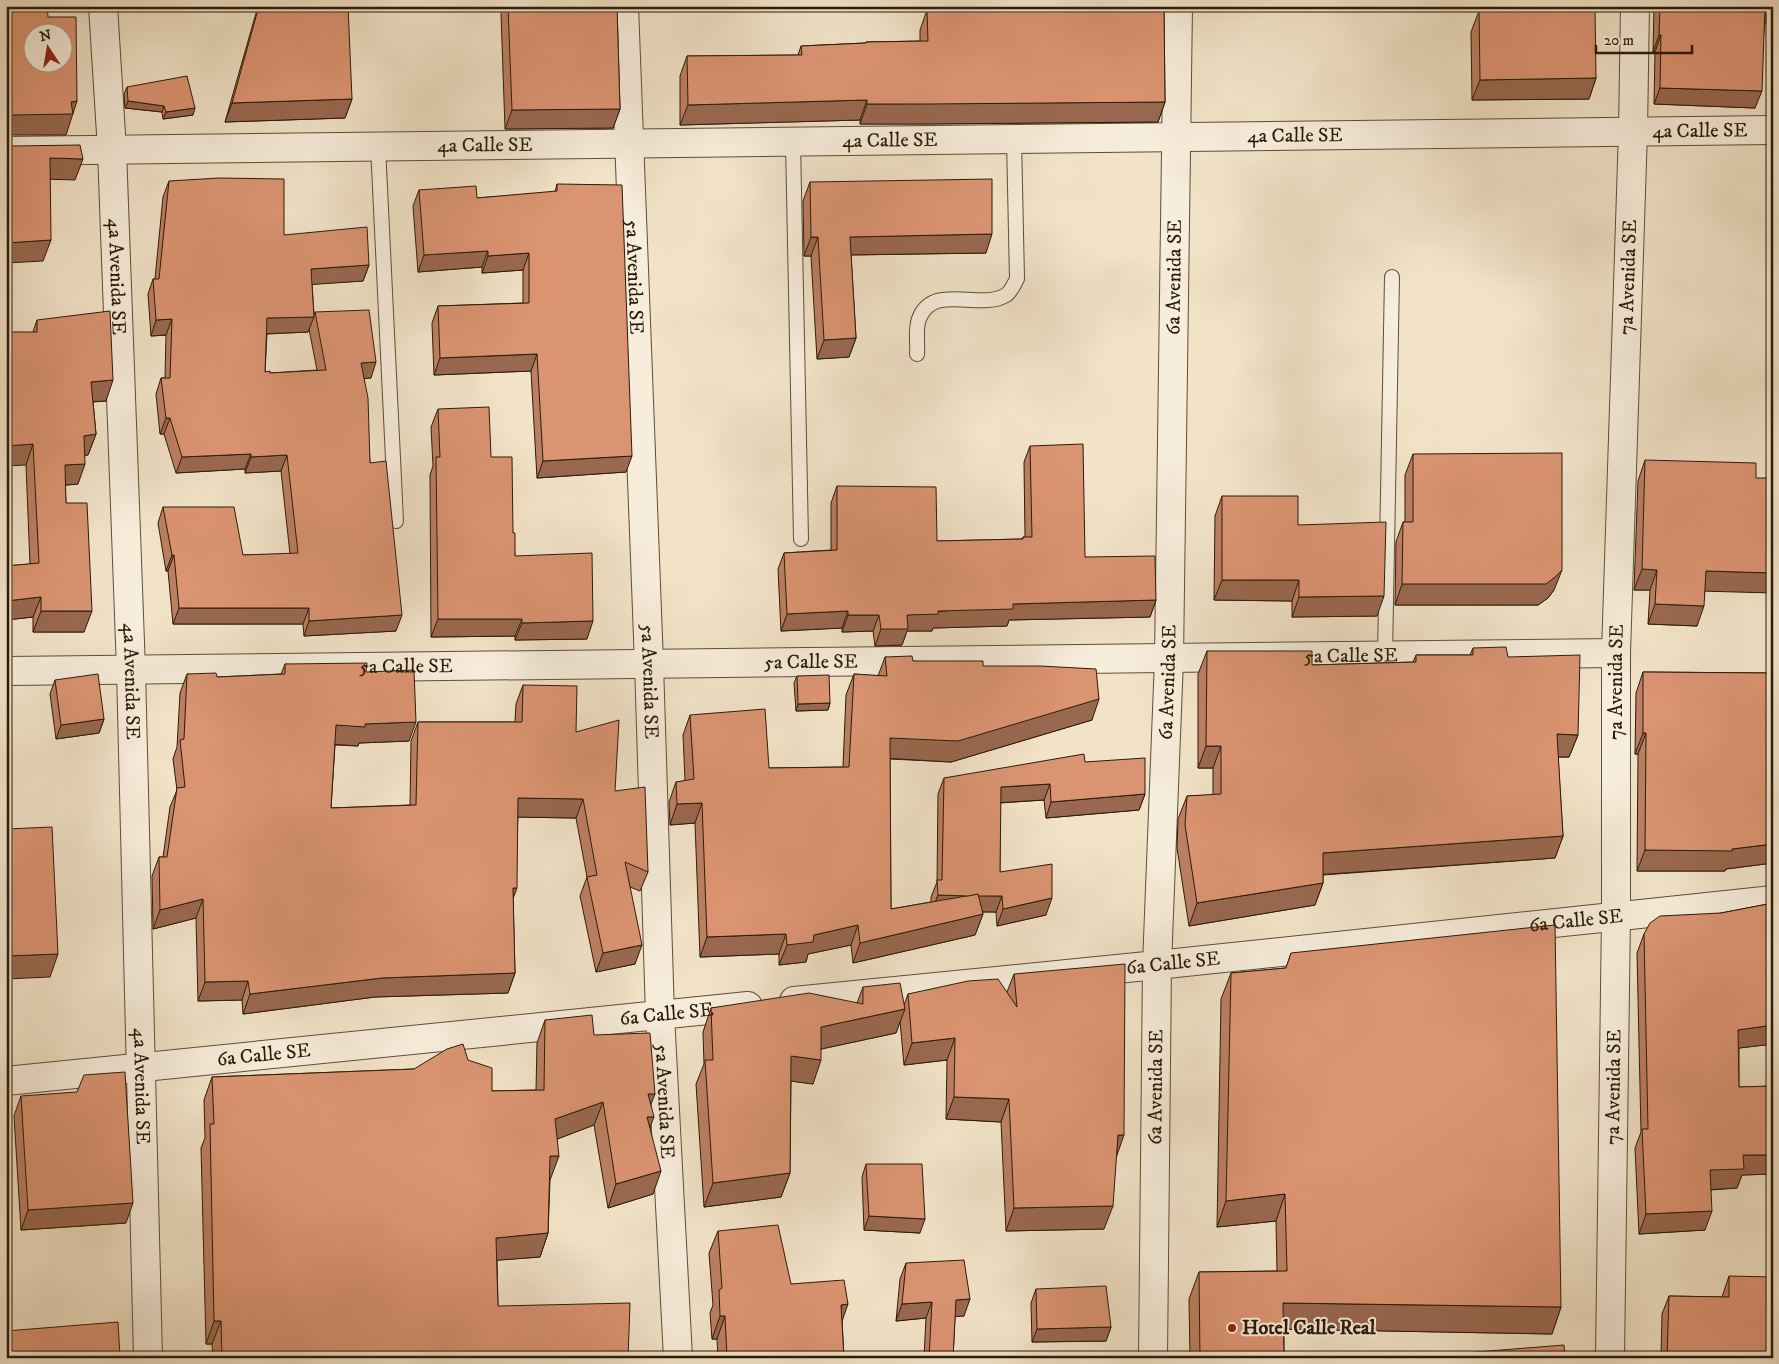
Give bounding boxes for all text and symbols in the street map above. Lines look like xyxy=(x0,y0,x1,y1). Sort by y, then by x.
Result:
north arrow xyxy=(22,22,72,72)
scale bar xyxy=(1596,22,1693,54)
text: N xyxy=(38,26,53,46)
text: 20 m xyxy=(1604,31,1634,50)
street label: 4a Calle SE xyxy=(1652,118,1748,144)
street label: 4a Calle SE xyxy=(1247,123,1343,149)
street label: 4a Calle SE xyxy=(842,127,938,154)
street label: 4a Calle SE xyxy=(437,132,533,158)
street label: 4a Avenida SE xyxy=(102,218,131,335)
street label: 5a Avenida SE xyxy=(620,219,649,335)
street label: 6a Avenida SE xyxy=(1161,219,1188,335)
street label: 7a Avenida SE xyxy=(1614,219,1643,336)
street label: 4a Avenida SE xyxy=(117,623,145,740)
street label: 5a Avenida SE xyxy=(635,623,664,739)
street label: 6a Avenida SE xyxy=(1153,624,1182,741)
street label: 7a Avenida SE xyxy=(1604,624,1629,740)
street label: 5a Calle SE xyxy=(1304,643,1398,669)
street label: 5a Calle SE xyxy=(764,649,858,675)
street label: 5a Calle SE xyxy=(359,654,453,680)
street label: 6a Calle SE xyxy=(1528,903,1624,938)
street label: 6a Calle SE xyxy=(1125,946,1221,980)
street label: 6a Calle SE xyxy=(618,997,715,1031)
street label: 4a Avenida SE xyxy=(127,1028,155,1145)
street label: 6a Avenida SE xyxy=(1143,1029,1169,1145)
street label: 7a Avenida SE xyxy=(1600,1029,1627,1145)
street label: 6a Calle SE xyxy=(216,1038,312,1072)
street label: 5a Avenida SE xyxy=(649,1043,680,1159)
place label: Hotel Calle Real xyxy=(1242,1316,1376,1341)
marker: Hotel Calle Real xyxy=(1226,1322,1238,1334)

